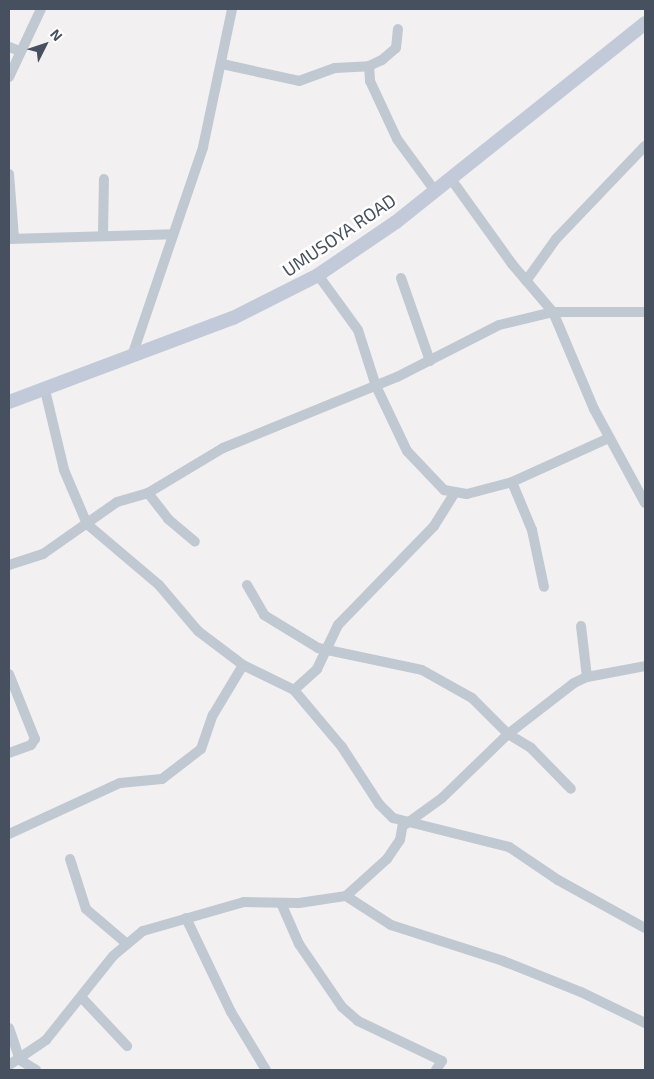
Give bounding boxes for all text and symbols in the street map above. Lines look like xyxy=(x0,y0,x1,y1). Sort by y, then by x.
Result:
north arrow xyxy=(20,20,70,70)
text: N xyxy=(47,25,66,44)
street label: UMUSOYA ROAD xyxy=(278,189,400,281)

